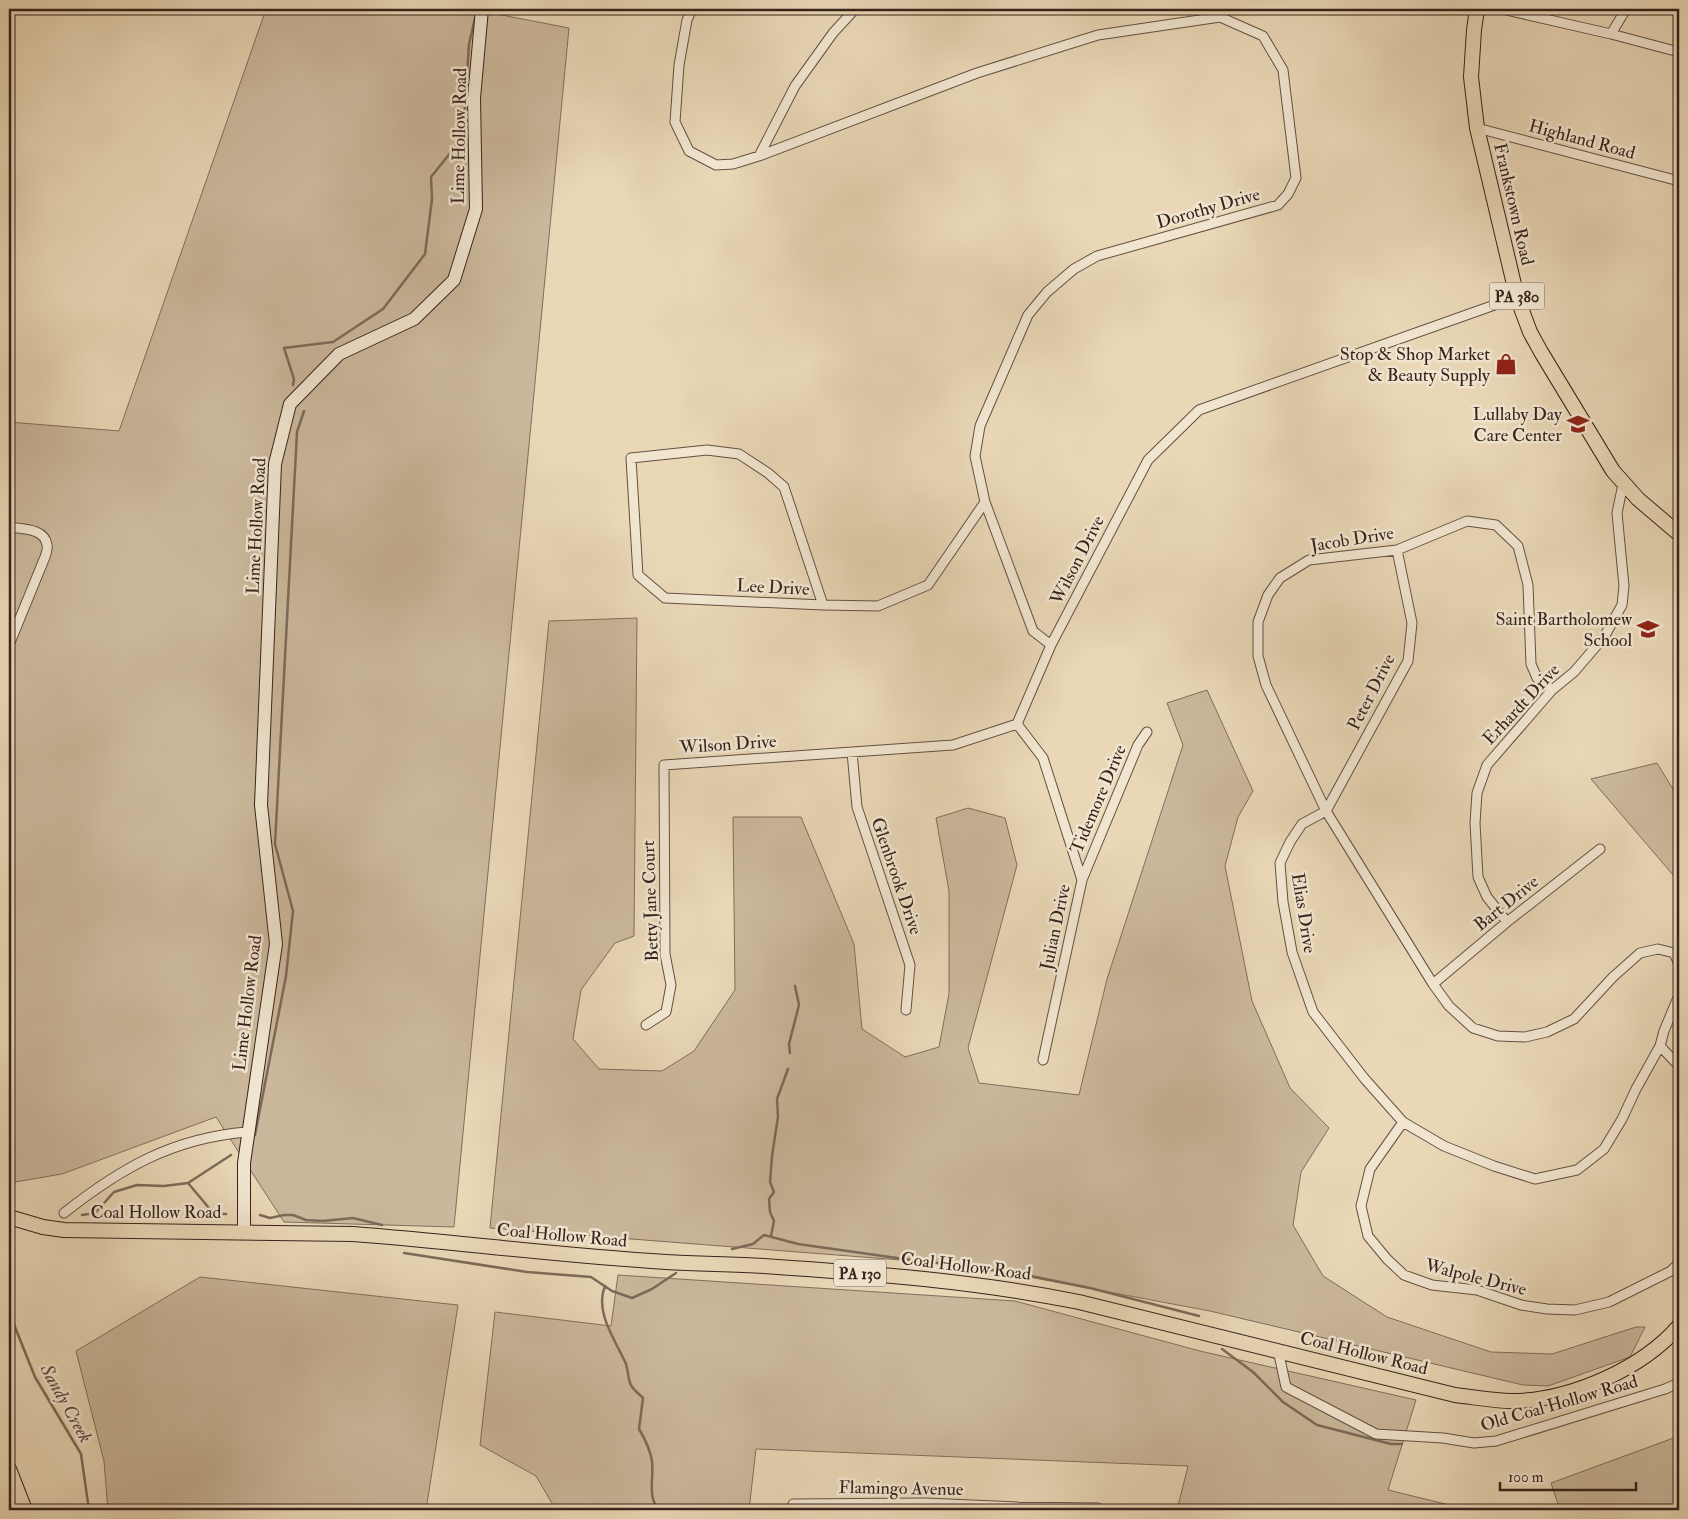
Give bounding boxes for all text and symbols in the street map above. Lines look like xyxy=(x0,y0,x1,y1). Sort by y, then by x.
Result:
street label: Lime Hollow Road xyxy=(447,68,472,204)
street label: Highland Road xyxy=(1526,114,1638,165)
street label: Frankstown Road xyxy=(1488,141,1539,268)
street label: Dorothy Drive xyxy=(1154,183,1263,234)
road number: PA 380 xyxy=(1490,282,1544,310)
place label: Stop & Shop Market & Beauty Supply xyxy=(1340,343,1491,387)
shop icon: Stop & Shop Market & Beauty Supply xyxy=(1493,351,1519,377)
place label: Lullaby Day Care Center xyxy=(1473,403,1563,447)
school or university icon: Lullaby Day Care Center xyxy=(1565,411,1591,437)
street label: Lime Hollow Road xyxy=(241,457,272,595)
street label: Wilson Drive xyxy=(1045,511,1110,609)
street label: Jacob Drive xyxy=(1308,521,1396,558)
street label: Lee Drive xyxy=(736,574,811,601)
place label: Saint Bartholomew School xyxy=(1496,608,1633,652)
school or university icon: Saint Bartholomew School xyxy=(1635,616,1661,642)
street label: Peter Drive xyxy=(1342,650,1401,734)
street label: Erhardt Drive xyxy=(1478,659,1565,750)
street label: Wilson Drive xyxy=(678,730,778,759)
street label: Tidemore Drive xyxy=(1065,741,1132,857)
street label: Glenbrook Drive xyxy=(866,814,928,938)
street label: Betty Jane Court xyxy=(637,840,664,962)
street label: Bart Drive xyxy=(1469,870,1544,936)
street label: Elias Drive xyxy=(1286,871,1321,955)
street label: Julian Drive xyxy=(1035,882,1076,973)
street label: Lime Hollow Road xyxy=(228,934,267,1072)
street label: Coal Hollow Road xyxy=(91,1201,222,1224)
street label: Coal Hollow Road xyxy=(496,1218,628,1253)
street label: Coal Hollow Road xyxy=(900,1247,1032,1286)
street label: Walpole Drive xyxy=(1422,1254,1529,1301)
road number: PA 130 xyxy=(834,1260,886,1286)
street label: Coal Hollow Road xyxy=(1298,1326,1430,1381)
water label: Sandy Creek xyxy=(34,1359,98,1447)
street label: Old Coal Hollow Road xyxy=(1478,1370,1641,1437)
scale bar xyxy=(1500,1459,1637,1491)
text: 100 m xyxy=(1508,1468,1544,1487)
street label: Flamingo Avenue xyxy=(838,1476,964,1501)

